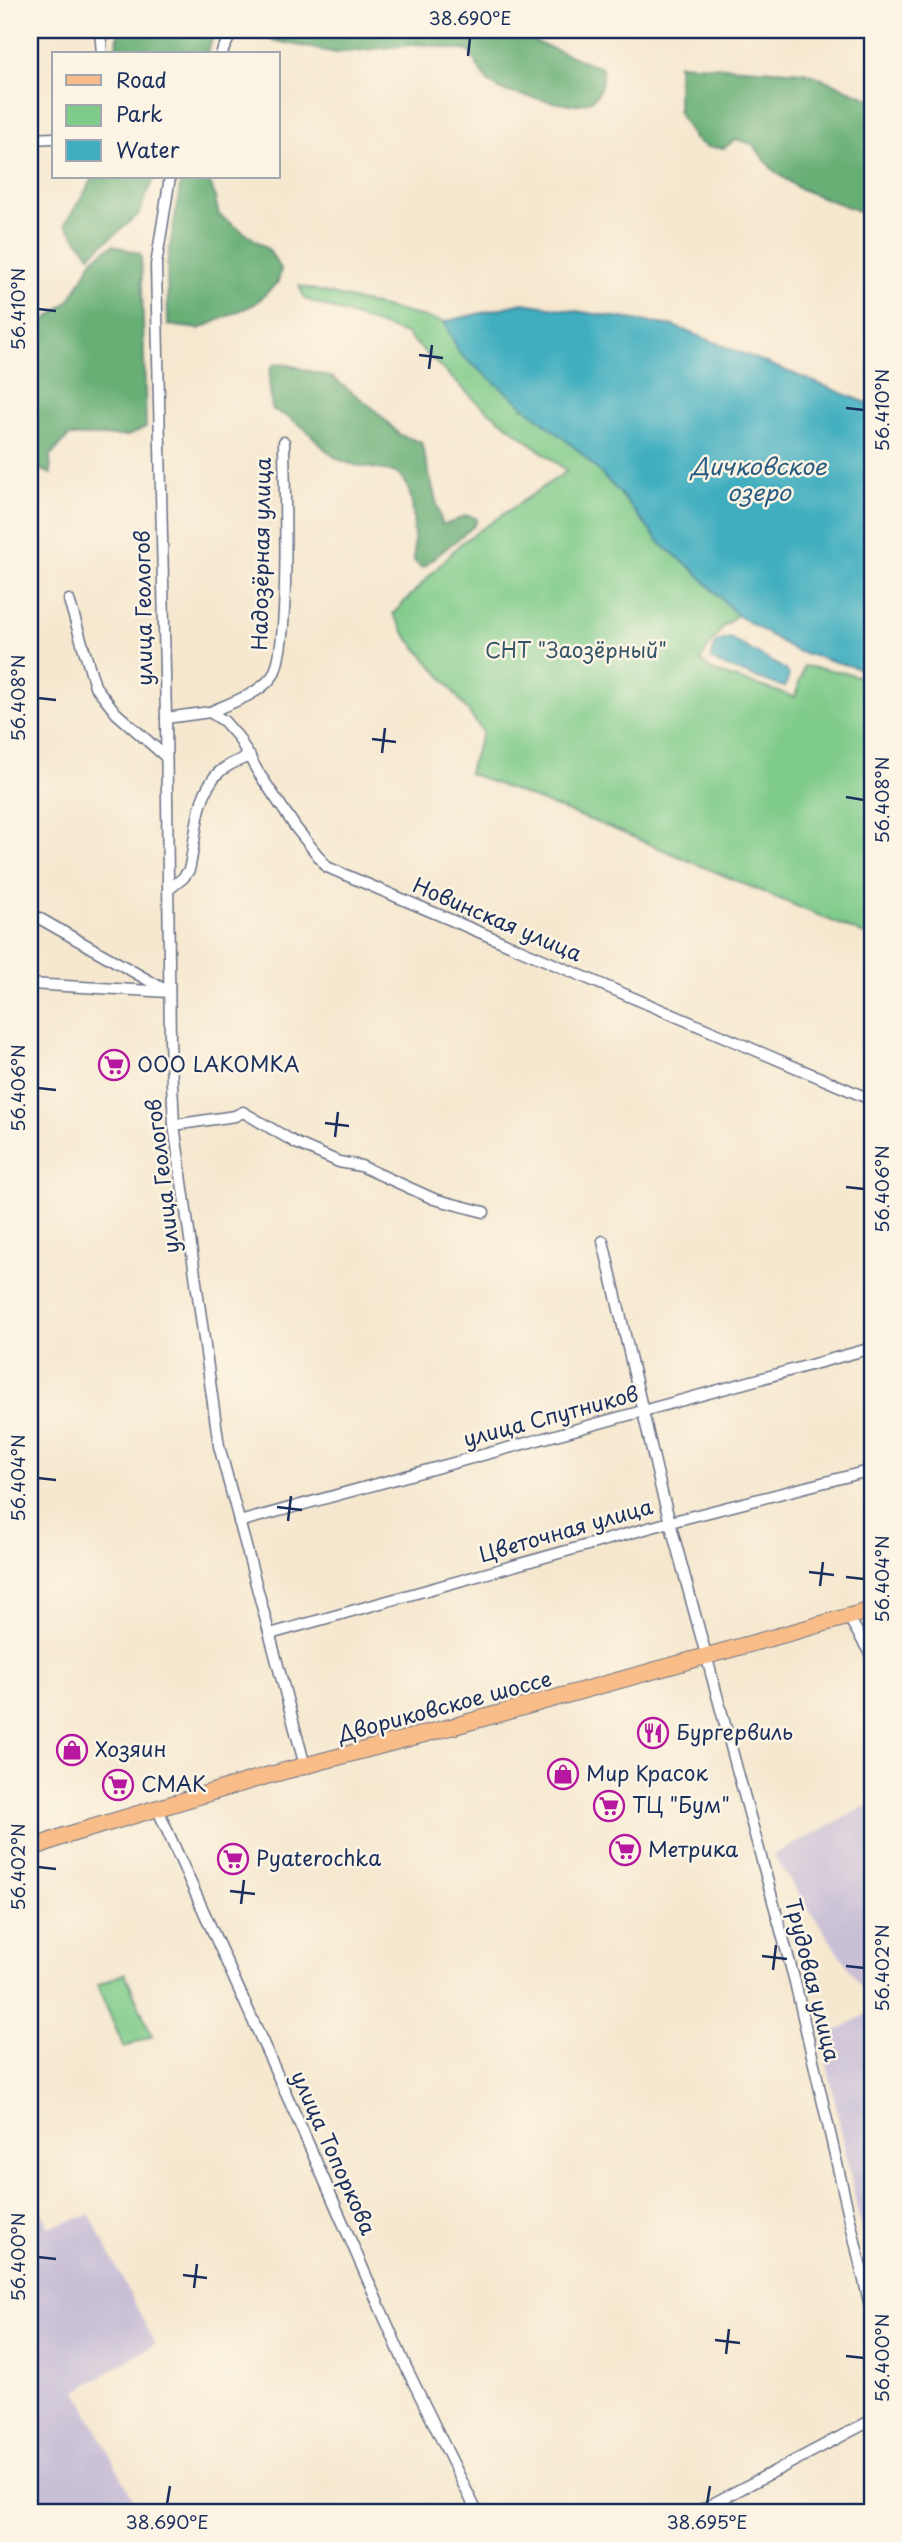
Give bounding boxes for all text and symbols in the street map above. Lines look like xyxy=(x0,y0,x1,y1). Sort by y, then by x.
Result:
text: 38.690°E xyxy=(429,4,511,31)
legend xyxy=(52,52,280,178)
text: Road xyxy=(116,63,167,95)
text: Park xyxy=(116,97,163,129)
text: Water xyxy=(116,133,180,165)
text: 56.410°N xyxy=(4,268,31,350)
text: 56.410°N xyxy=(868,369,895,451)
water label: Дичковское озеро xyxy=(689,448,828,509)
street label: Надозёрная улица xyxy=(242,456,278,651)
street label: улица Геологов xyxy=(125,530,159,686)
park label: СНТ "Заозёрный" xyxy=(485,633,667,665)
text: 56.408°N xyxy=(4,655,31,741)
text: 56.408°N xyxy=(868,757,895,843)
street label: Новинская улица xyxy=(408,868,588,969)
text: 56.406°N xyxy=(4,1044,31,1132)
place label: OOO LAKOMKA xyxy=(137,1047,300,1079)
supermarket icon: OOO LAKOMKA xyxy=(97,1048,131,1082)
street label: улица Геологов xyxy=(136,1097,186,1255)
text: 56.406°N xyxy=(868,1145,895,1233)
street label: улица Спутников xyxy=(459,1376,642,1454)
text: 56.404°N xyxy=(4,1434,31,1522)
street label: Цветочная улица xyxy=(475,1489,657,1569)
text: 56.404°N xyxy=(868,1535,895,1623)
street label: Двориковское шоссе xyxy=(333,1661,555,1749)
place label: Бургервиль xyxy=(676,1715,793,1747)
restaurant icon: Бургервиль xyxy=(636,1716,670,1750)
place label: Хозяин xyxy=(95,1732,167,1764)
shop icon: Хозяин xyxy=(55,1733,89,1767)
place label: Мир Красок xyxy=(586,1756,708,1788)
shop icon: Мир Красок xyxy=(546,1757,580,1791)
place label: СМАК xyxy=(141,1767,207,1799)
supermarket icon: СМАК xyxy=(101,1768,135,1802)
place label: ТЦ "Бум" xyxy=(632,1788,730,1820)
supermarket icon: ТЦ "Бум" xyxy=(592,1789,626,1823)
text: 56.402°N xyxy=(4,1823,31,1911)
place label: Метрика xyxy=(648,1832,739,1864)
supermarket icon: Метрика xyxy=(608,1833,642,1867)
place label: Pyaterochka xyxy=(256,1841,381,1873)
supermarket icon: Pyaterochka xyxy=(216,1842,250,1876)
street label: Трудовая улица xyxy=(778,1895,850,2065)
text: 56.402°N xyxy=(868,1924,895,2012)
street label: улица Топоркова xyxy=(284,2065,385,2240)
text: 56.400°N xyxy=(4,2213,31,2301)
text: 56.400°N xyxy=(868,2314,895,2402)
text: 38.690°E xyxy=(126,2508,208,2535)
text: 38.695°E xyxy=(666,2508,748,2535)

